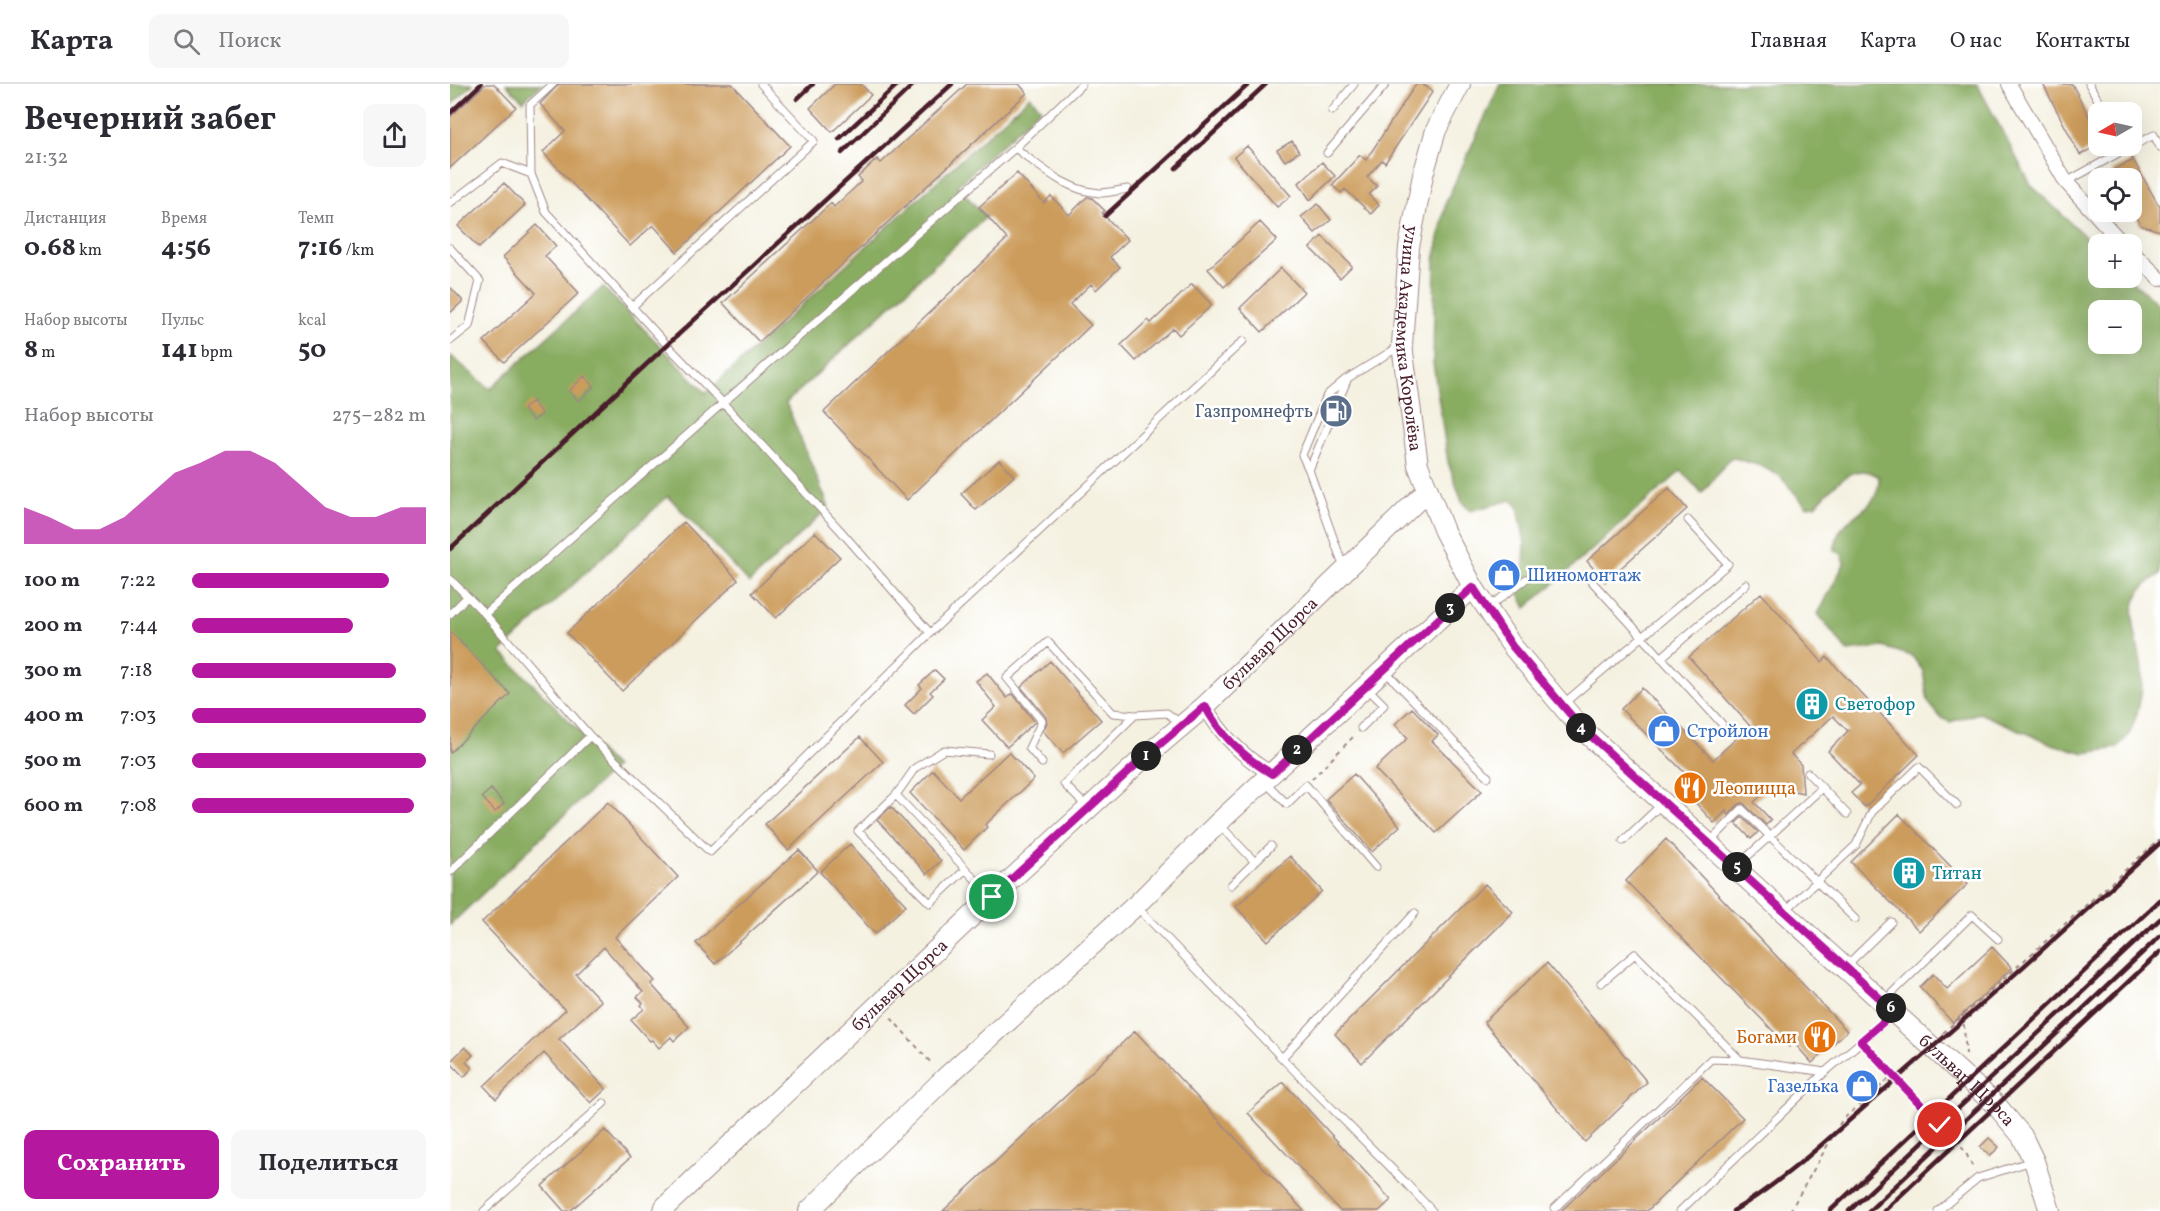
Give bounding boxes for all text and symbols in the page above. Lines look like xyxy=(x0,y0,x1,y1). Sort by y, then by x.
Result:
search box xyxy=(149,14,569,68)
text: Карта xyxy=(30,22,113,61)
icon: search xyxy=(170,25,203,58)
text: Поиск xyxy=(218,26,281,57)
text: Главная xyxy=(1750,27,1827,56)
text: Карта xyxy=(1860,27,1917,56)
text: О нас xyxy=(1950,27,2002,56)
text: Контакты xyxy=(2035,27,2130,56)
text: Вечерний забег xyxy=(24,98,276,144)
north arrow xyxy=(2088,102,2142,156)
map controls xyxy=(2088,102,2142,354)
button: share xyxy=(363,104,426,167)
text: 21:32 xyxy=(24,144,68,172)
button: locate xyxy=(2088,168,2142,222)
text: Дистанция xyxy=(24,208,106,230)
text: Время xyxy=(161,208,207,230)
text: Темп xyxy=(298,208,334,230)
street label: улица Академика Королёва xyxy=(1388,223,1427,453)
text: 0.68 xyxy=(24,230,76,266)
text: 4:56 xyxy=(161,230,211,266)
text: 7:16 xyxy=(298,230,343,266)
button: + xyxy=(2088,234,2142,288)
text: km xyxy=(76,240,102,262)
text: /km xyxy=(343,240,374,262)
button: − xyxy=(2088,300,2142,354)
text: Набор высоты xyxy=(24,310,128,332)
text: Пульс xyxy=(161,310,204,332)
text: kcal xyxy=(298,310,326,332)
text: 8 xyxy=(24,332,38,368)
text: 141 xyxy=(161,332,198,368)
text: 50 xyxy=(298,332,326,368)
text: m xyxy=(38,342,56,364)
text: bpm xyxy=(198,342,233,364)
fuel station icon: Газпромнефть xyxy=(1318,393,1354,429)
place label: Газпромнефть xyxy=(1195,400,1313,425)
text: Набор высоты xyxy=(24,402,154,430)
text: 275–282 m xyxy=(332,402,426,430)
shop icon: Шиномонтаж xyxy=(1486,557,1522,593)
place label: Шиномонтаж xyxy=(1527,564,1641,589)
text: 100 m xyxy=(24,567,80,595)
text: 7:22 xyxy=(120,567,156,595)
street label: бульвар Щорса xyxy=(1217,592,1324,697)
pin: 3 xyxy=(1435,593,1465,623)
text: 3 xyxy=(1446,597,1454,619)
text: 200 m xyxy=(24,612,82,640)
text: 7:44 xyxy=(120,612,158,640)
text: 300 m xyxy=(24,657,82,685)
text: 7:18 xyxy=(120,657,152,685)
building icon: Светофор xyxy=(1794,686,1830,722)
place label: Светофор xyxy=(1835,693,1915,718)
text: 400 m xyxy=(24,702,84,730)
text: 7:03 xyxy=(120,702,156,730)
pin: 4 xyxy=(1566,713,1596,743)
shop icon: Стройлон xyxy=(1646,713,1682,749)
text: 4 xyxy=(1576,717,1586,739)
place label: Стройлон xyxy=(1687,720,1768,745)
pin: 2 xyxy=(1282,735,1312,765)
text: 2 xyxy=(1293,739,1301,761)
pin: 1 xyxy=(1131,741,1161,771)
text: 1 xyxy=(1143,745,1149,767)
text: 500 m xyxy=(24,747,82,775)
text: 7:03 xyxy=(120,747,156,775)
restaurant icon: Леопицца xyxy=(1672,770,1708,806)
place label: Леопицца xyxy=(1713,777,1796,802)
text: 600 m xyxy=(24,792,83,820)
text: 7:08 xyxy=(120,792,157,820)
pin: 5 xyxy=(1722,852,1752,882)
building icon: Титан xyxy=(1891,855,1927,891)
text: 5 xyxy=(1733,856,1741,878)
place label: Титан xyxy=(1932,862,1982,887)
pin xyxy=(966,871,1017,922)
icon: arrive xyxy=(975,880,1008,913)
street label: бульвар Щорса xyxy=(847,934,954,1038)
pin: 6 xyxy=(1876,993,1906,1023)
text: 6 xyxy=(1887,997,1895,1019)
restaurant icon: Богами xyxy=(1802,1019,1838,1055)
place label: Богами xyxy=(1736,1026,1797,1051)
street label: бульвар Щорса xyxy=(1912,1029,2020,1133)
shop icon: Газелька xyxy=(1844,1068,1880,1104)
place label: Газелька xyxy=(1768,1075,1839,1100)
pin xyxy=(1914,1099,1965,1150)
icon: check xyxy=(1923,1108,1956,1141)
button: Сохранить xyxy=(24,1130,219,1199)
button: Поделиться xyxy=(231,1130,426,1199)

